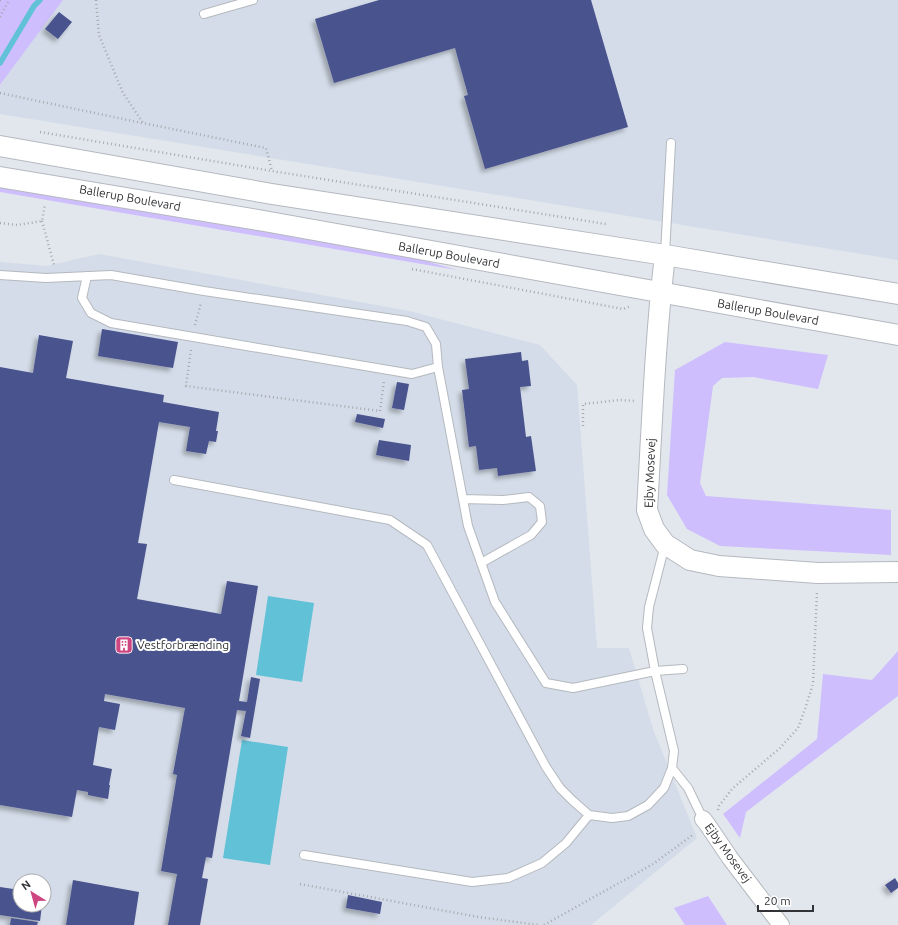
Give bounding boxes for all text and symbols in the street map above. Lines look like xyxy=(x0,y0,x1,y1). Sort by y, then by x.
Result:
street label: Ballerup Boulevard xyxy=(78,182,182,213)
street label: Ballerup Boulevard xyxy=(397,239,501,270)
street label: Ballerup Boulevard xyxy=(716,296,820,327)
street label: Ejby Mosevej xyxy=(642,438,657,508)
building icon: Vestforbrænding xyxy=(114,635,134,655)
place label: Vestforbrænding xyxy=(137,638,229,651)
street label: Ejby Mosevej xyxy=(703,821,754,885)
north arrow xyxy=(12,873,52,913)
text: N xyxy=(19,878,33,892)
scale bar xyxy=(758,887,813,913)
text: 20 m xyxy=(764,894,791,907)

